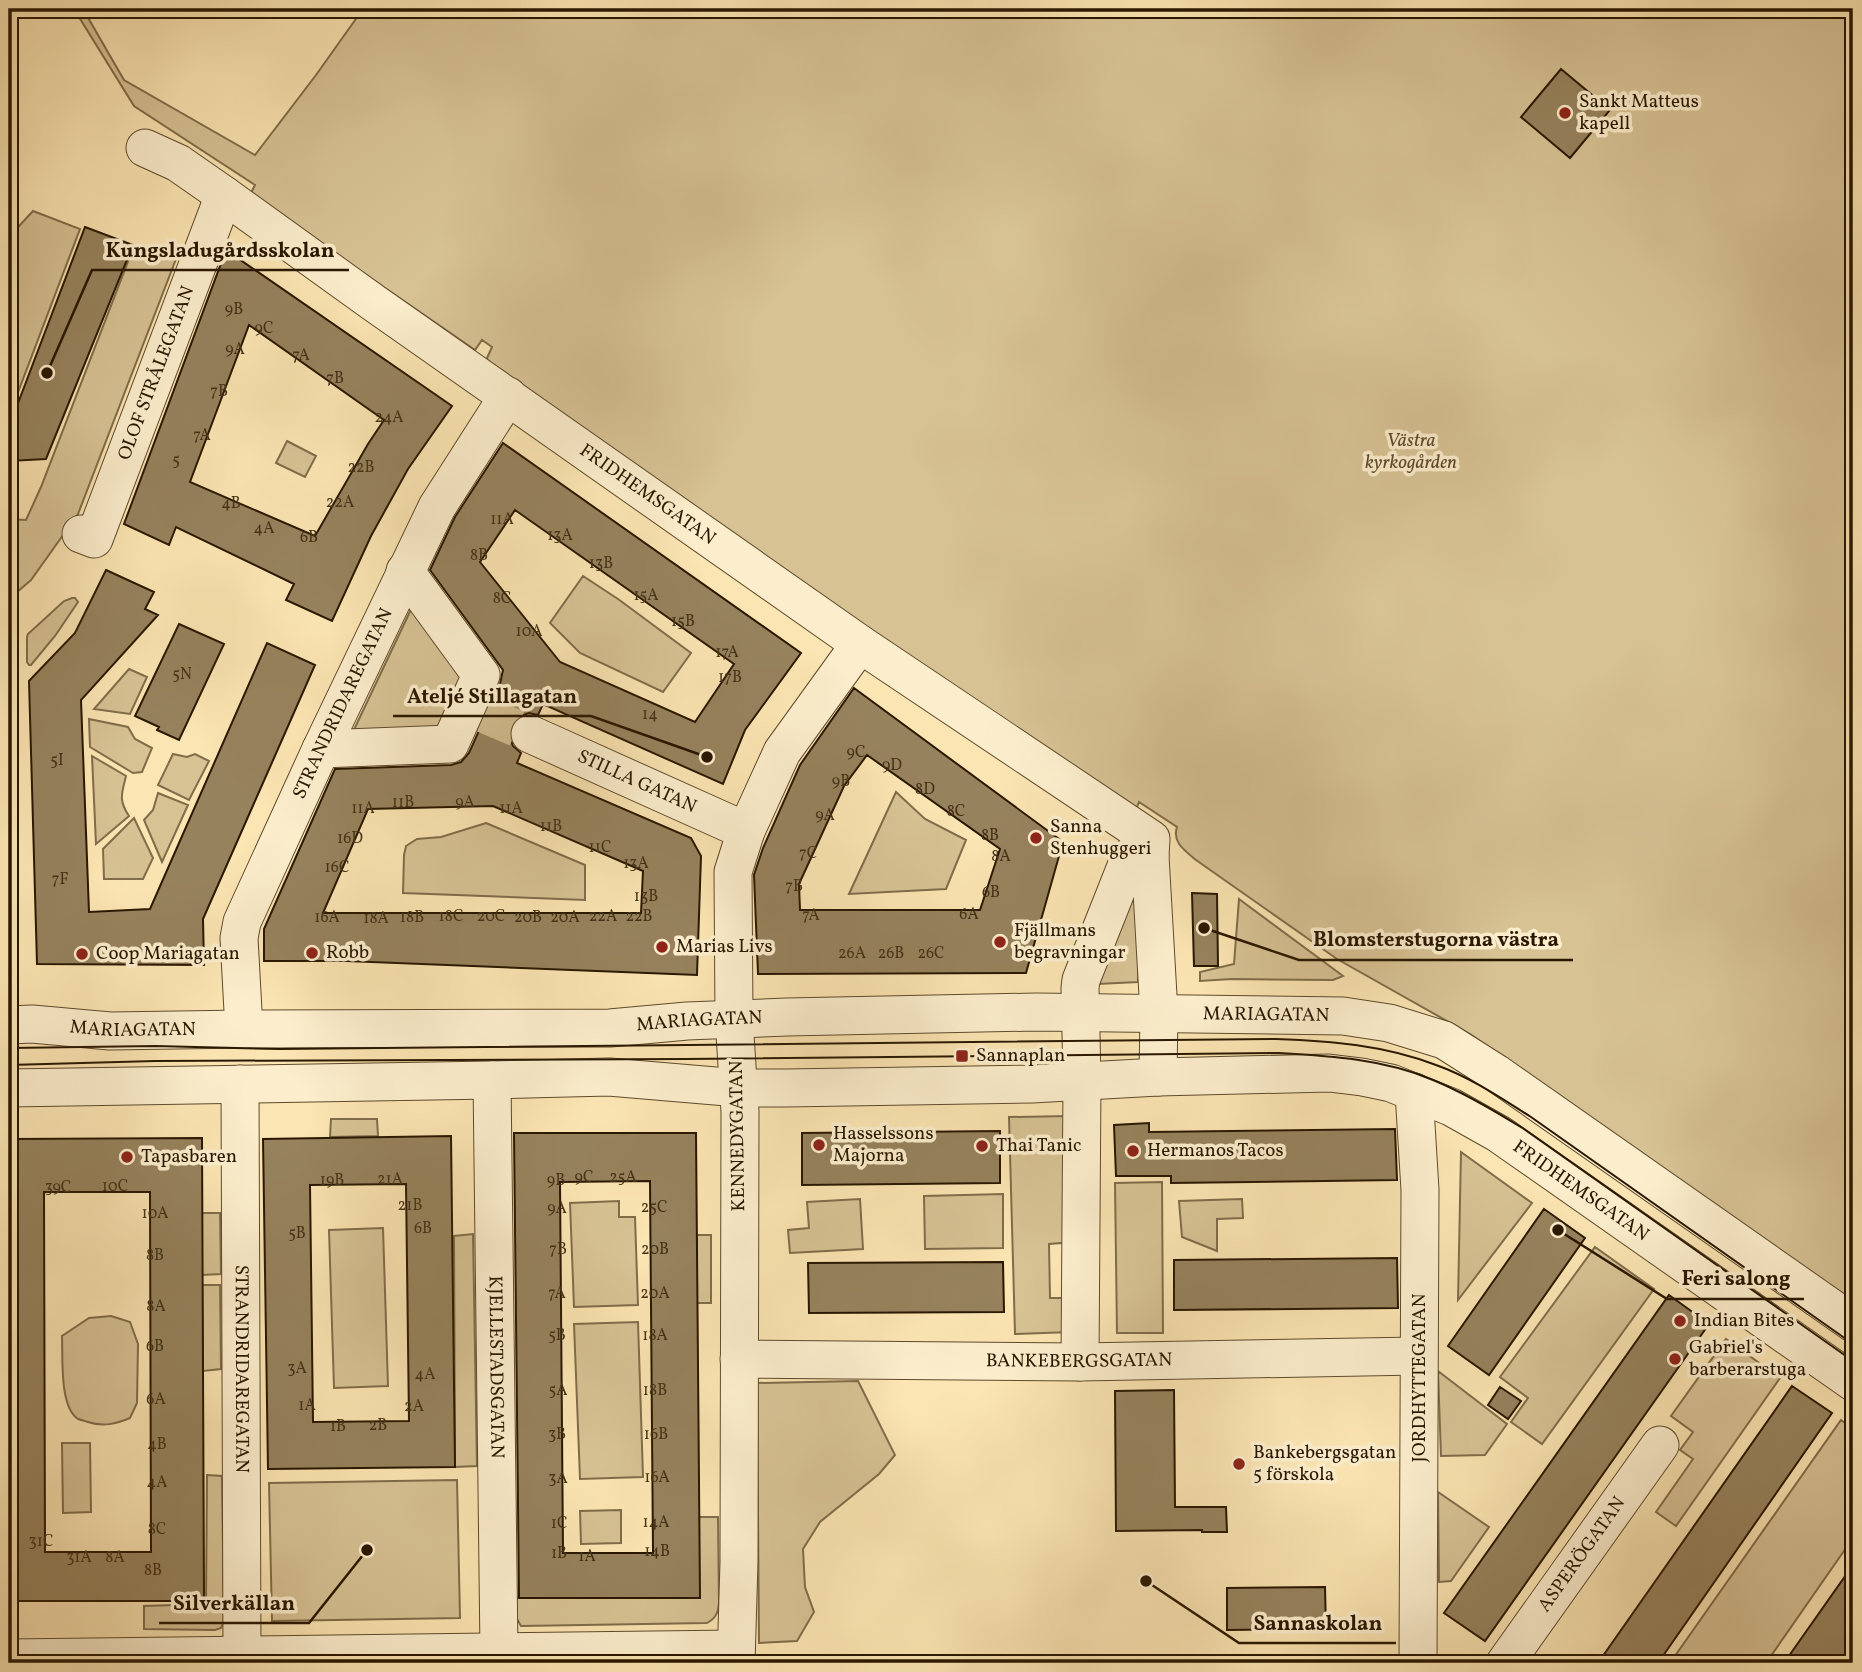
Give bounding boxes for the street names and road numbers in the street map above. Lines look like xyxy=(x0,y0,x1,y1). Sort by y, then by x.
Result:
street label: OLOF STRÅLEGATAN xyxy=(112,283,201,464)
street label: FRIDHEMSGATAN xyxy=(574,438,721,552)
street label: STRANDRIDAREGATAN xyxy=(287,604,400,803)
street label: STILLA GATAN xyxy=(573,744,701,820)
street label: MARIAGATAN xyxy=(1203,1001,1330,1029)
street label: MARIAGATAN xyxy=(635,1005,763,1039)
street label: MARIAGATAN xyxy=(68,1014,196,1044)
street label: KENNEDYGATAN xyxy=(724,1060,752,1212)
street label: FRIDHEMSGATAN xyxy=(1507,1134,1654,1248)
street label: STRANDRIDAREGATAN xyxy=(228,1265,254,1473)
street label: KJELLESTADSGATAN xyxy=(481,1275,510,1459)
street label: JORDHYTTEGATAN xyxy=(1407,1293,1433,1463)
street label: BANKEBERGSGATAN xyxy=(986,1347,1172,1375)
street label: ASPERÖGATAN xyxy=(1532,1492,1632,1618)

